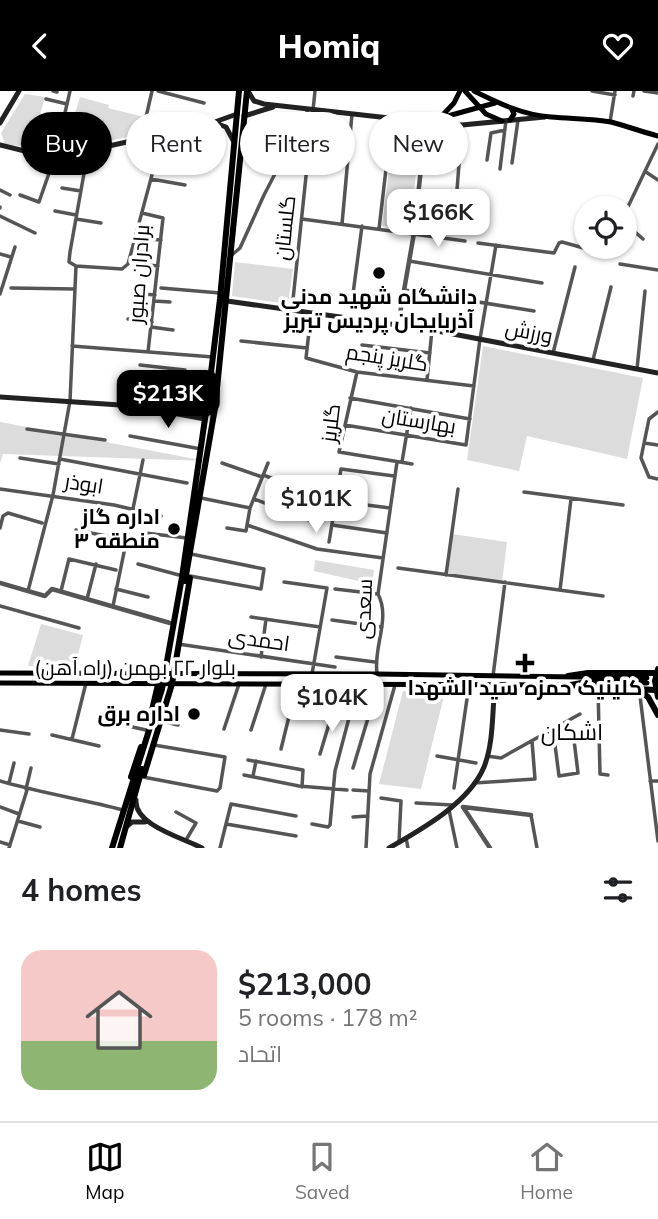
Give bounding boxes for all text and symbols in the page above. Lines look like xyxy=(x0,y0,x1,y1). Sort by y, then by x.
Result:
text: Homiq xyxy=(278,26,380,66)
icon: back xyxy=(21,27,59,65)
icon: heart xyxy=(599,27,637,65)
chip: Buy xyxy=(21,112,112,175)
chip: Rent xyxy=(126,112,226,175)
chip: Filters xyxy=(240,112,355,175)
chip: New xyxy=(369,112,468,175)
pin: $166K xyxy=(389,190,487,249)
street label: گلستان xyxy=(268,194,301,262)
map controls xyxy=(574,196,637,259)
button: locate xyxy=(574,196,637,259)
text: $166K xyxy=(403,197,473,226)
street label: برادران صبور xyxy=(121,223,155,325)
marker: دانشگاه شهید مدنی آذربایجان پردیس تبریز xyxy=(371,265,387,281)
place label: دانشگاه شهید مدنی آذربایجان پردیس تبریز xyxy=(281,283,477,336)
street label: ورزش xyxy=(503,314,555,349)
street label: گلریز پنجم xyxy=(344,338,430,378)
pin: $213K xyxy=(119,371,217,430)
text: $213K xyxy=(133,378,203,407)
street label: بهارستان xyxy=(380,401,458,440)
street label: گلریز xyxy=(315,402,345,445)
street label: ابوذر xyxy=(62,467,105,499)
pin: $101K xyxy=(267,475,365,535)
text: $101K xyxy=(281,483,351,512)
place label: اداره گاز منطقه ۳ xyxy=(74,503,160,553)
marker: اداره گاز منطقه ۳ xyxy=(166,521,182,537)
street label: سعدی xyxy=(349,578,378,640)
street label: احمدی xyxy=(227,622,291,657)
marker: کلینیک حمزه سید الشهدا xyxy=(515,653,535,673)
street label: بلوار ۲۲ بهمن (راه آهن) xyxy=(34,654,236,681)
place label: کلینیک حمزه سید الشهدا xyxy=(408,674,642,701)
pin: $104K xyxy=(283,675,381,734)
text: $104K xyxy=(297,682,367,711)
place label: اداره برق xyxy=(97,700,180,727)
marker: اداره برق xyxy=(186,706,202,722)
district label: اشکان xyxy=(541,717,603,746)
text: 4 homes xyxy=(21,871,142,909)
icon: filters xyxy=(599,871,637,909)
text: $213,000 xyxy=(238,965,371,1003)
icon: home xyxy=(77,978,161,1062)
text: 5 rooms · 178 m² xyxy=(238,1003,418,1032)
text: اتحاد xyxy=(238,1039,282,1068)
tab: Map xyxy=(85,1138,124,1204)
tab: Saved xyxy=(295,1138,350,1204)
tab: Home xyxy=(520,1138,573,1204)

